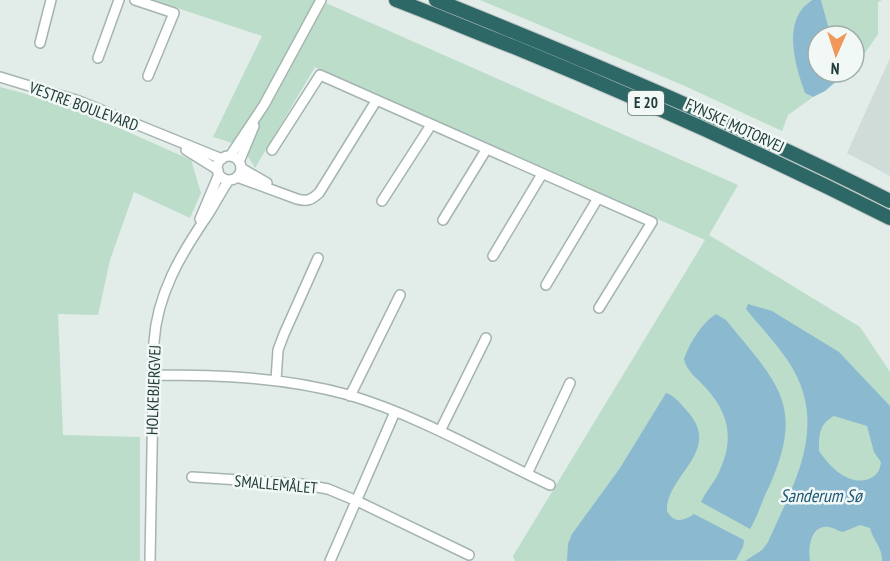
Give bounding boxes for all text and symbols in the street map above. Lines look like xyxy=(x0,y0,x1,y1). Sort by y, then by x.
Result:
north arrow xyxy=(806,24,866,84)
text: N xyxy=(830,59,840,79)
street label: VESTRE BOULEVARD xyxy=(26,77,141,135)
road number: E 20 xyxy=(628,91,664,115)
street label: FYNSKE MOTORVEJ xyxy=(683,93,787,157)
street label: HOLKEBJERGVEJ xyxy=(141,345,165,435)
street label: SMALLEMÅLET xyxy=(234,470,318,498)
water label: Sanderum Sø xyxy=(780,484,864,507)

